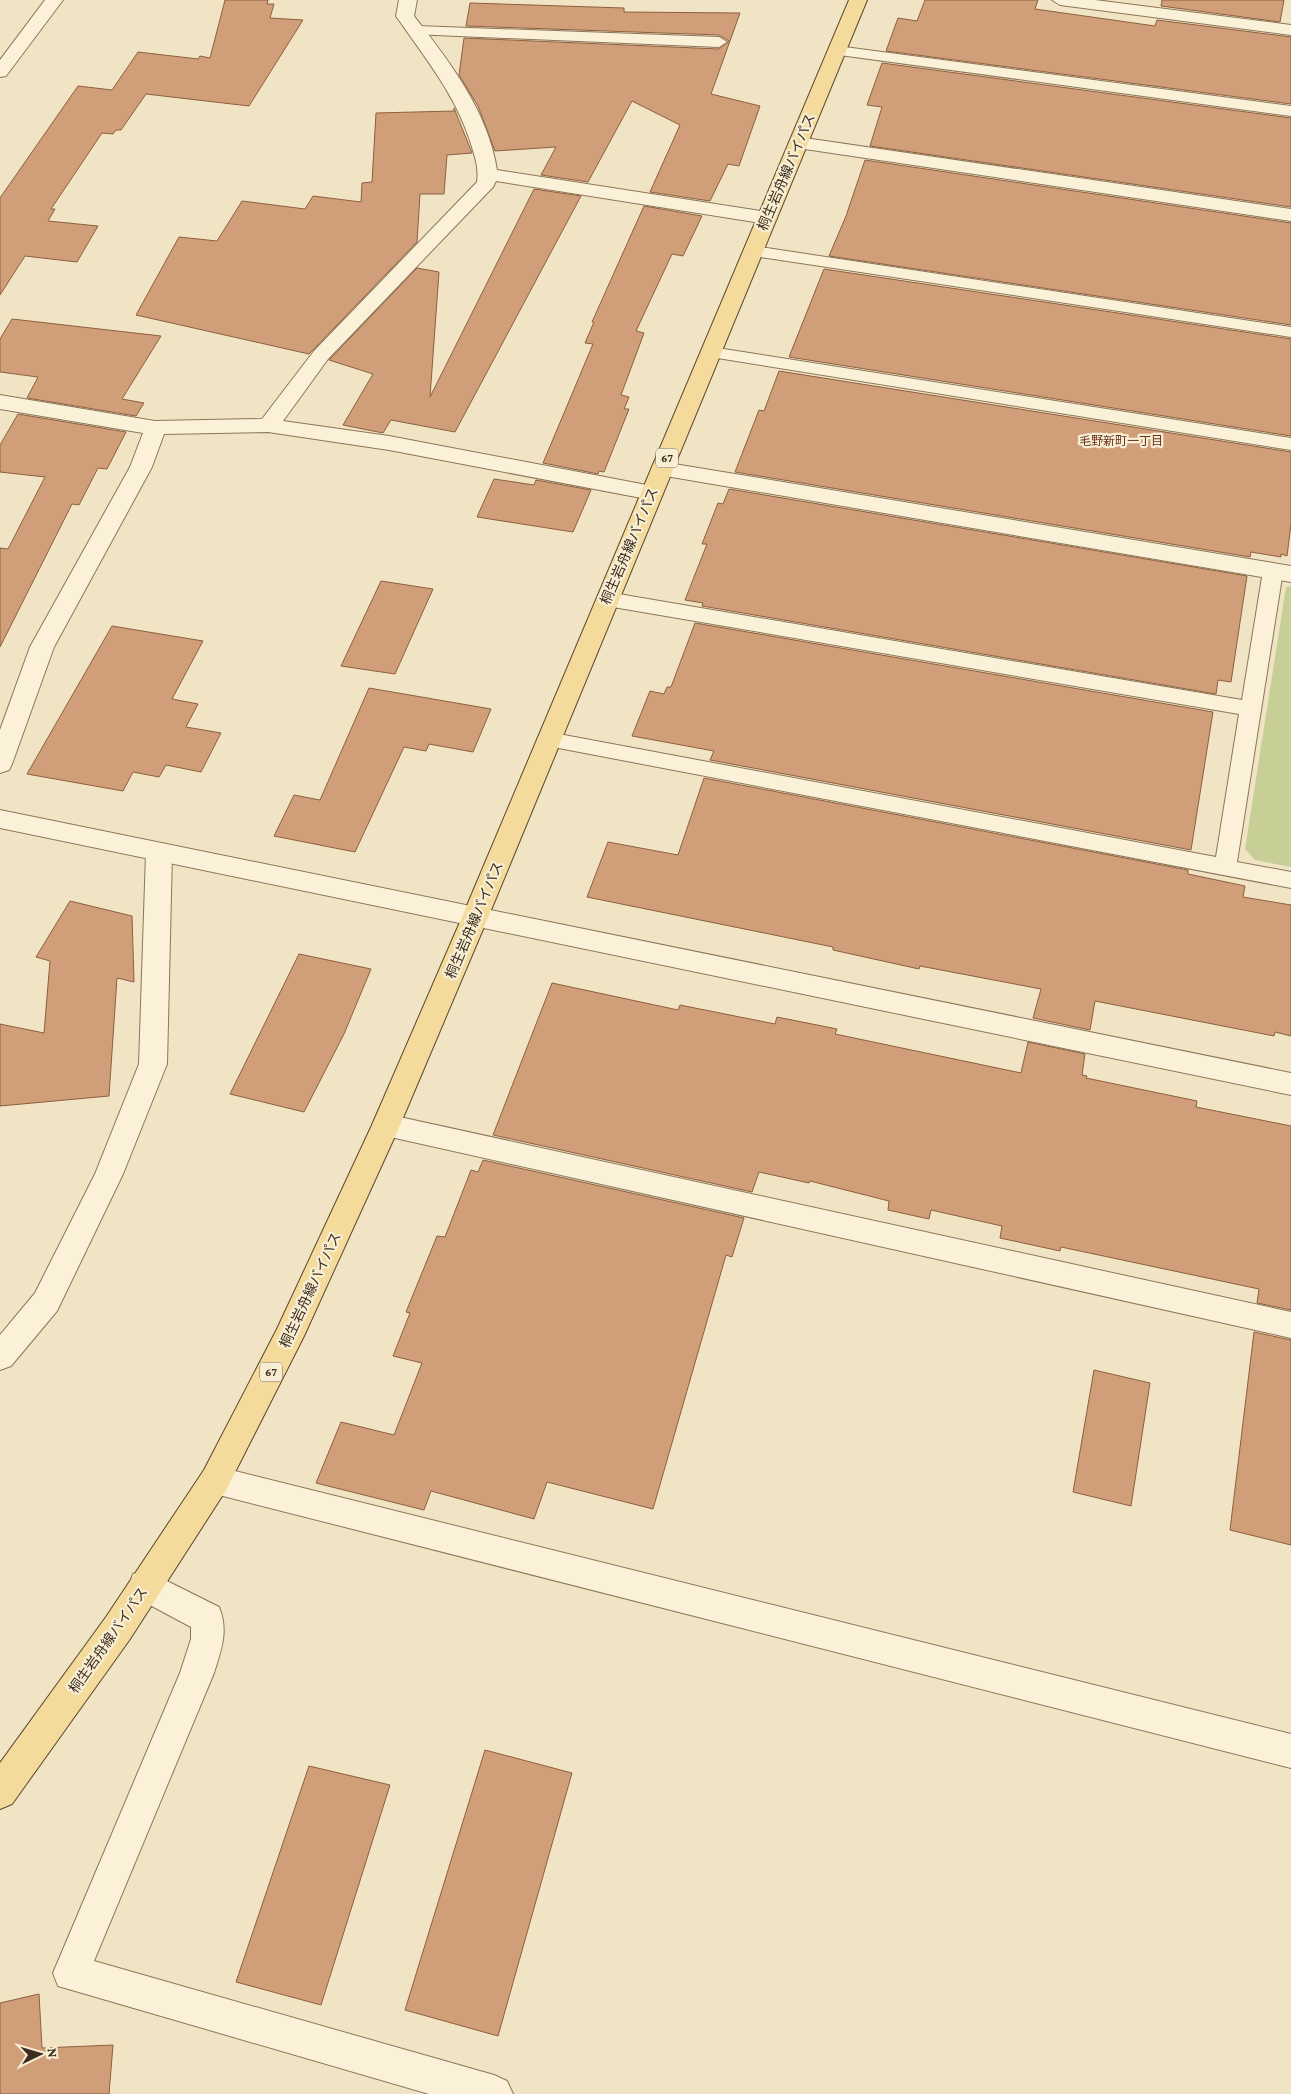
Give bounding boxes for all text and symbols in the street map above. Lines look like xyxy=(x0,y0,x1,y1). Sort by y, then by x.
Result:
street label: 桐生岩舟線バイパス xyxy=(754,111,818,233)
district label: 毛野新町一丁目 xyxy=(1079,434,1163,448)
road number: 67 xyxy=(656,448,678,468)
street label: 桐生岩舟線バイパス xyxy=(597,485,661,607)
street label: 桐生岩舟線バイパス xyxy=(442,859,506,981)
street label: 桐生岩舟線バイパス xyxy=(276,1230,344,1350)
road number: 67 xyxy=(260,1362,282,1381)
street label: 桐生岩舟線バイパス xyxy=(65,1584,151,1696)
north arrow xyxy=(15,2029,65,2079)
text: N xyxy=(45,2047,61,2059)

